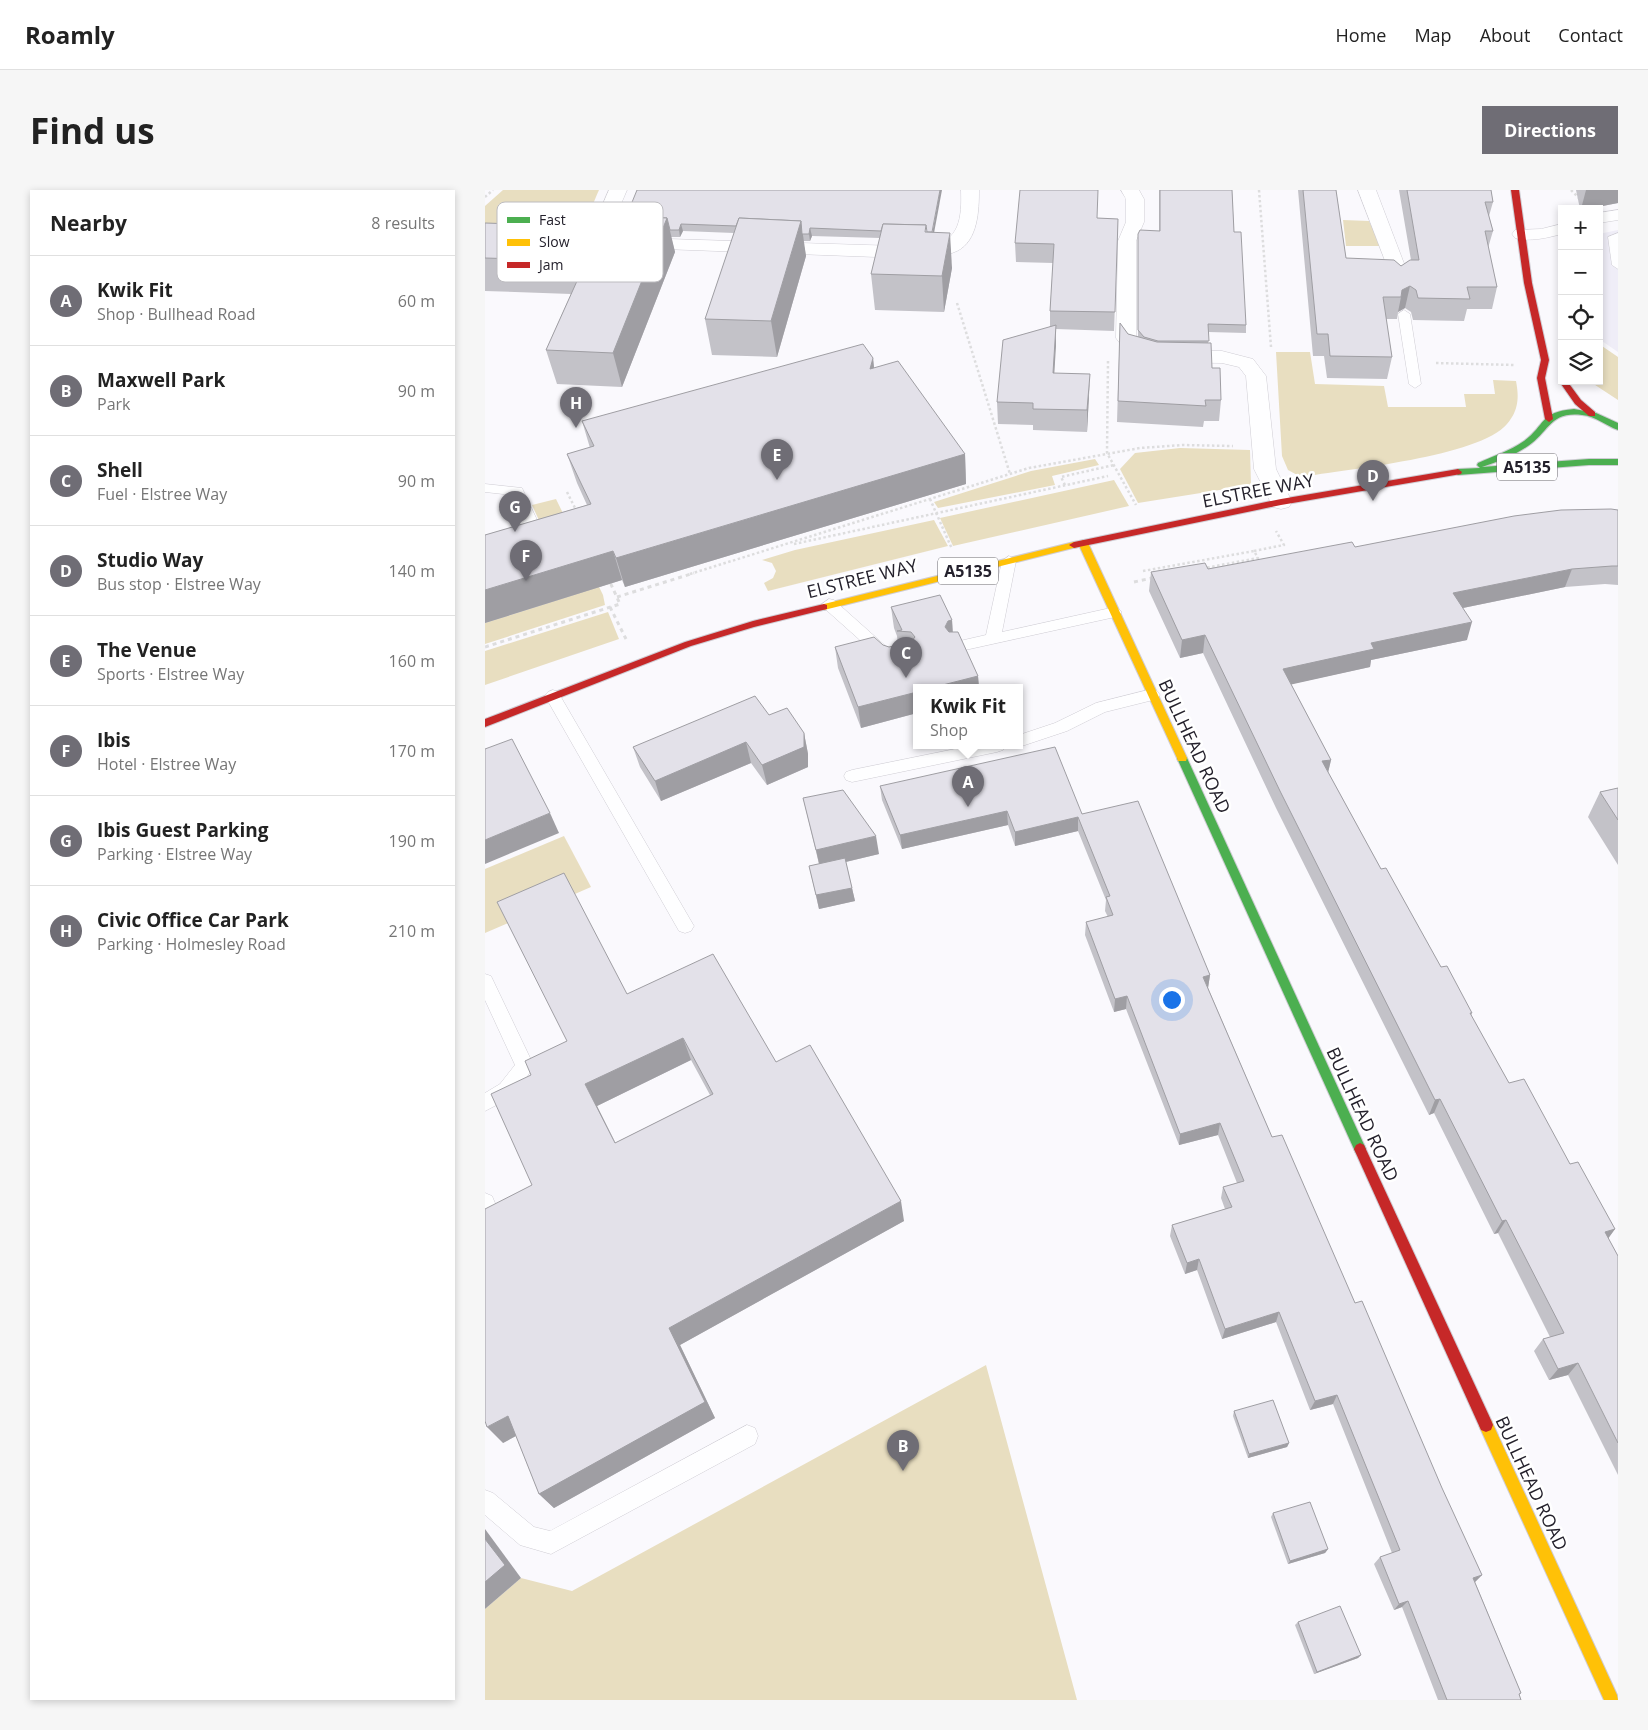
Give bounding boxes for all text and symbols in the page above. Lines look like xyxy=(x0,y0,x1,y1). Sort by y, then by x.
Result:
text: Roamly xyxy=(25,18,115,51)
text: Home xyxy=(1336,23,1386,47)
text: Map xyxy=(1414,23,1452,47)
text: About xyxy=(1480,23,1530,47)
text: Contact xyxy=(1558,23,1623,47)
button: Directions xyxy=(1482,106,1618,154)
text: Find us xyxy=(30,107,155,154)
legend xyxy=(497,202,663,282)
map controls xyxy=(1558,205,1603,385)
button: + xyxy=(1558,205,1603,250)
text: Nearby xyxy=(50,209,127,237)
text: Fast xyxy=(539,210,566,229)
text: 8 results xyxy=(371,212,435,234)
text: Slow xyxy=(539,232,570,251)
button: − xyxy=(1558,250,1603,295)
text: Jam xyxy=(537,255,564,274)
text: Kwik Fit xyxy=(97,277,173,303)
text: A xyxy=(60,290,72,312)
text: 60 m xyxy=(398,290,435,312)
button: locate xyxy=(1558,295,1603,340)
text: Shop · Bullhead Road xyxy=(97,303,256,325)
button: layers xyxy=(1558,340,1603,385)
text: Maxwell Park xyxy=(97,367,225,393)
text: B xyxy=(61,380,71,402)
text: 90 m xyxy=(398,380,435,402)
pin: H xyxy=(560,387,592,428)
text: Park xyxy=(97,393,130,415)
pin: E xyxy=(761,439,793,480)
road number: A5135 xyxy=(1497,454,1557,480)
text: Shell xyxy=(97,457,143,483)
pin: D xyxy=(1357,460,1389,501)
street label: ELSTREE WAY xyxy=(1200,467,1317,513)
text: C xyxy=(61,470,71,492)
text: 90 m xyxy=(398,470,435,492)
text: Fuel · Elstree Way xyxy=(97,483,227,505)
pin: G xyxy=(499,491,531,532)
pin: F xyxy=(510,540,542,581)
text: Studio Way xyxy=(97,547,203,573)
street label: ELSTREE WAY xyxy=(804,552,921,603)
road number: A5135 xyxy=(938,558,998,584)
text: D xyxy=(60,560,72,582)
text: 140 m xyxy=(389,560,435,582)
text: Bus stop · Elstree Way xyxy=(97,573,261,595)
text: The Venue xyxy=(97,637,196,663)
pin: C xyxy=(890,637,922,678)
text: E xyxy=(62,650,70,672)
text: 160 m xyxy=(389,650,435,672)
text: Sports · Elstree Way xyxy=(97,663,244,685)
street label: BULLHEAD ROAD xyxy=(1153,675,1237,817)
popup xyxy=(913,684,1023,749)
text: Kwik Fit xyxy=(930,693,1006,719)
text: Shop xyxy=(930,719,968,741)
text: Ibis xyxy=(97,727,131,753)
text: F xyxy=(62,740,70,762)
text: 170 m xyxy=(389,740,435,762)
text: Hotel · Elstree Way xyxy=(97,753,236,775)
pin: A xyxy=(952,766,984,807)
text: Ibis Guest Parking xyxy=(97,817,268,843)
text: G xyxy=(60,830,72,852)
text: 190 m xyxy=(389,830,435,852)
text: Parking · Elstree Way xyxy=(97,843,252,865)
text: Civic Office Car Park xyxy=(97,907,289,933)
text: H xyxy=(60,920,72,942)
text: 210 m xyxy=(389,920,435,942)
text: Parking · Holmesley Road xyxy=(97,933,286,955)
your location xyxy=(1159,987,1185,1013)
street label: BULLHEAD ROAD xyxy=(1321,1043,1405,1185)
street label: BULLHEAD ROAD xyxy=(1490,1412,1574,1554)
pin: B xyxy=(887,1430,919,1471)

